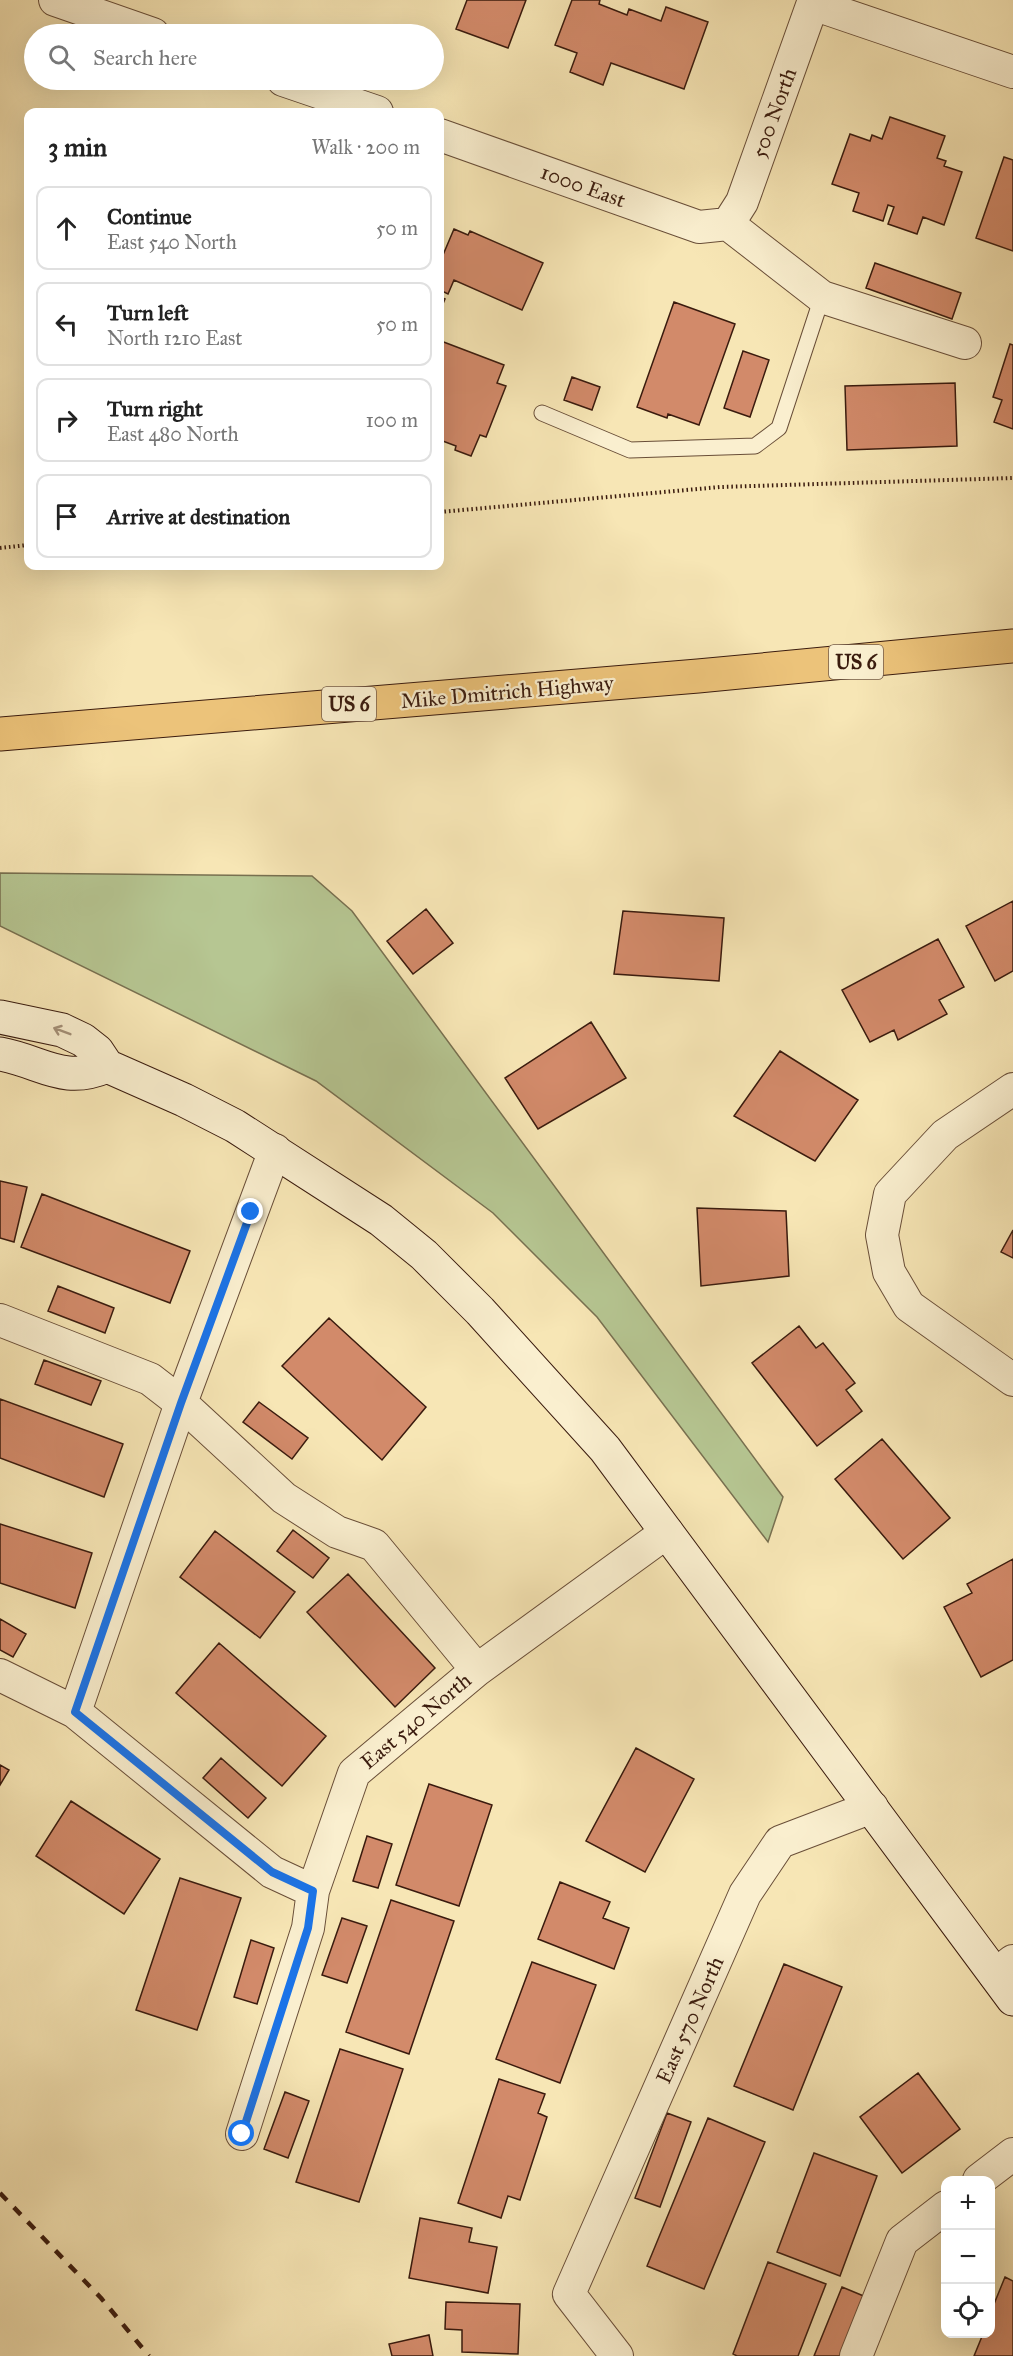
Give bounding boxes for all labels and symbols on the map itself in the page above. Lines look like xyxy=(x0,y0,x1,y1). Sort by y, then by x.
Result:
street label: 500 North xyxy=(746,64,802,162)
street label: 1000 East xyxy=(537,159,630,214)
road number: US 6 xyxy=(829,645,883,679)
street label: Mike Dmitrich Highway xyxy=(400,670,616,714)
road number: US 6 xyxy=(322,687,376,721)
one-way arrow xyxy=(53,1025,72,1036)
route end xyxy=(237,1198,263,1224)
street label: East 540 North xyxy=(355,1667,477,1775)
street label: East 570 North xyxy=(650,1952,730,2088)
route start xyxy=(228,2120,254,2146)

